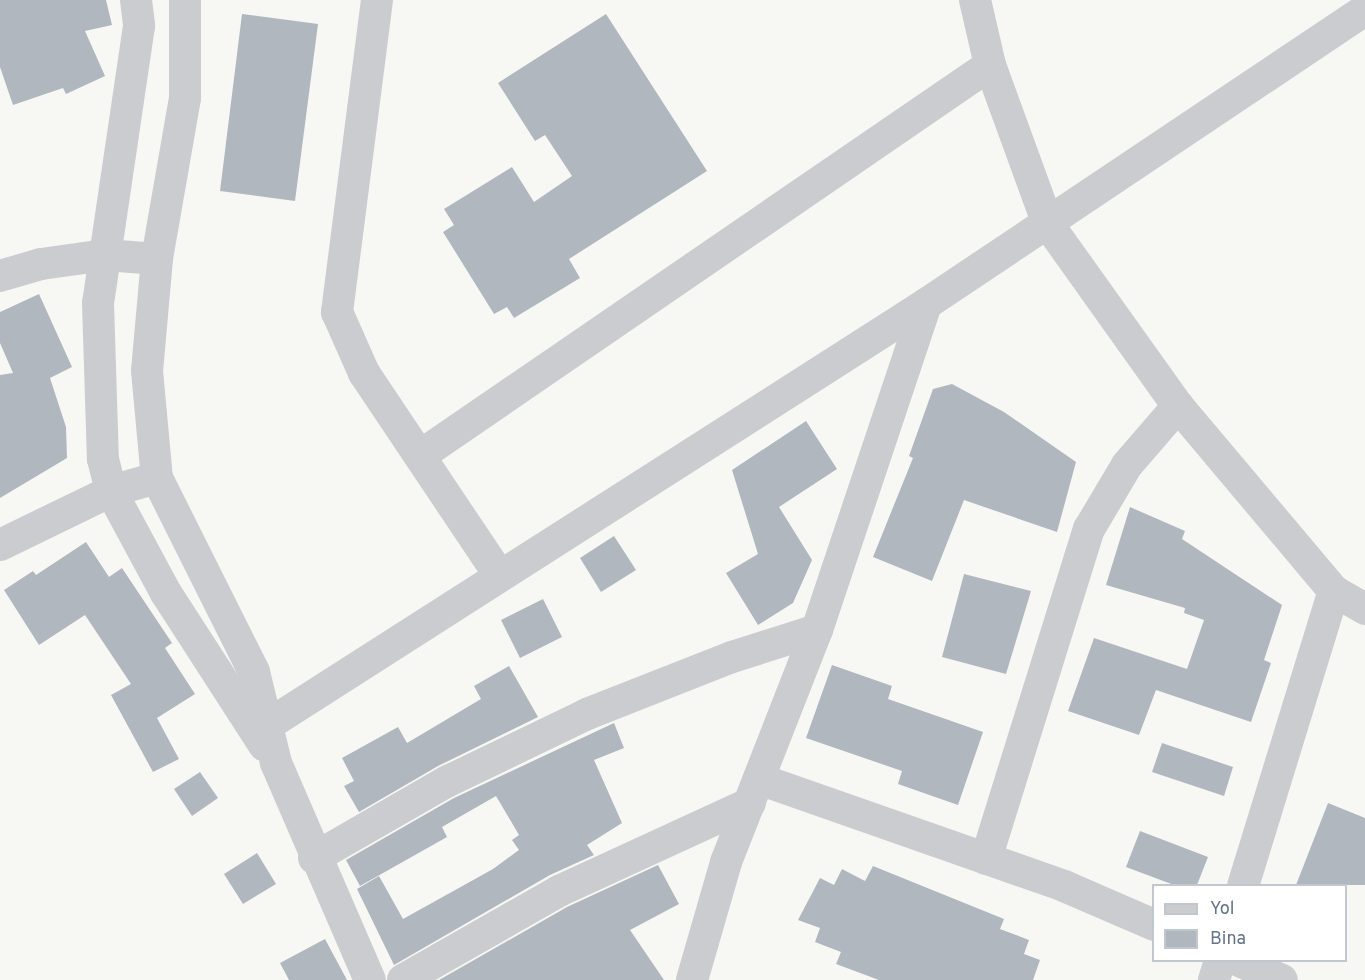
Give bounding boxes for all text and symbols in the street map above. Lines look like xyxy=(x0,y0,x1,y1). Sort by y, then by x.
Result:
legend xyxy=(1152,884,1347,962)
text: Yol xyxy=(1210,898,1235,921)
text: Bina xyxy=(1210,928,1246,951)

